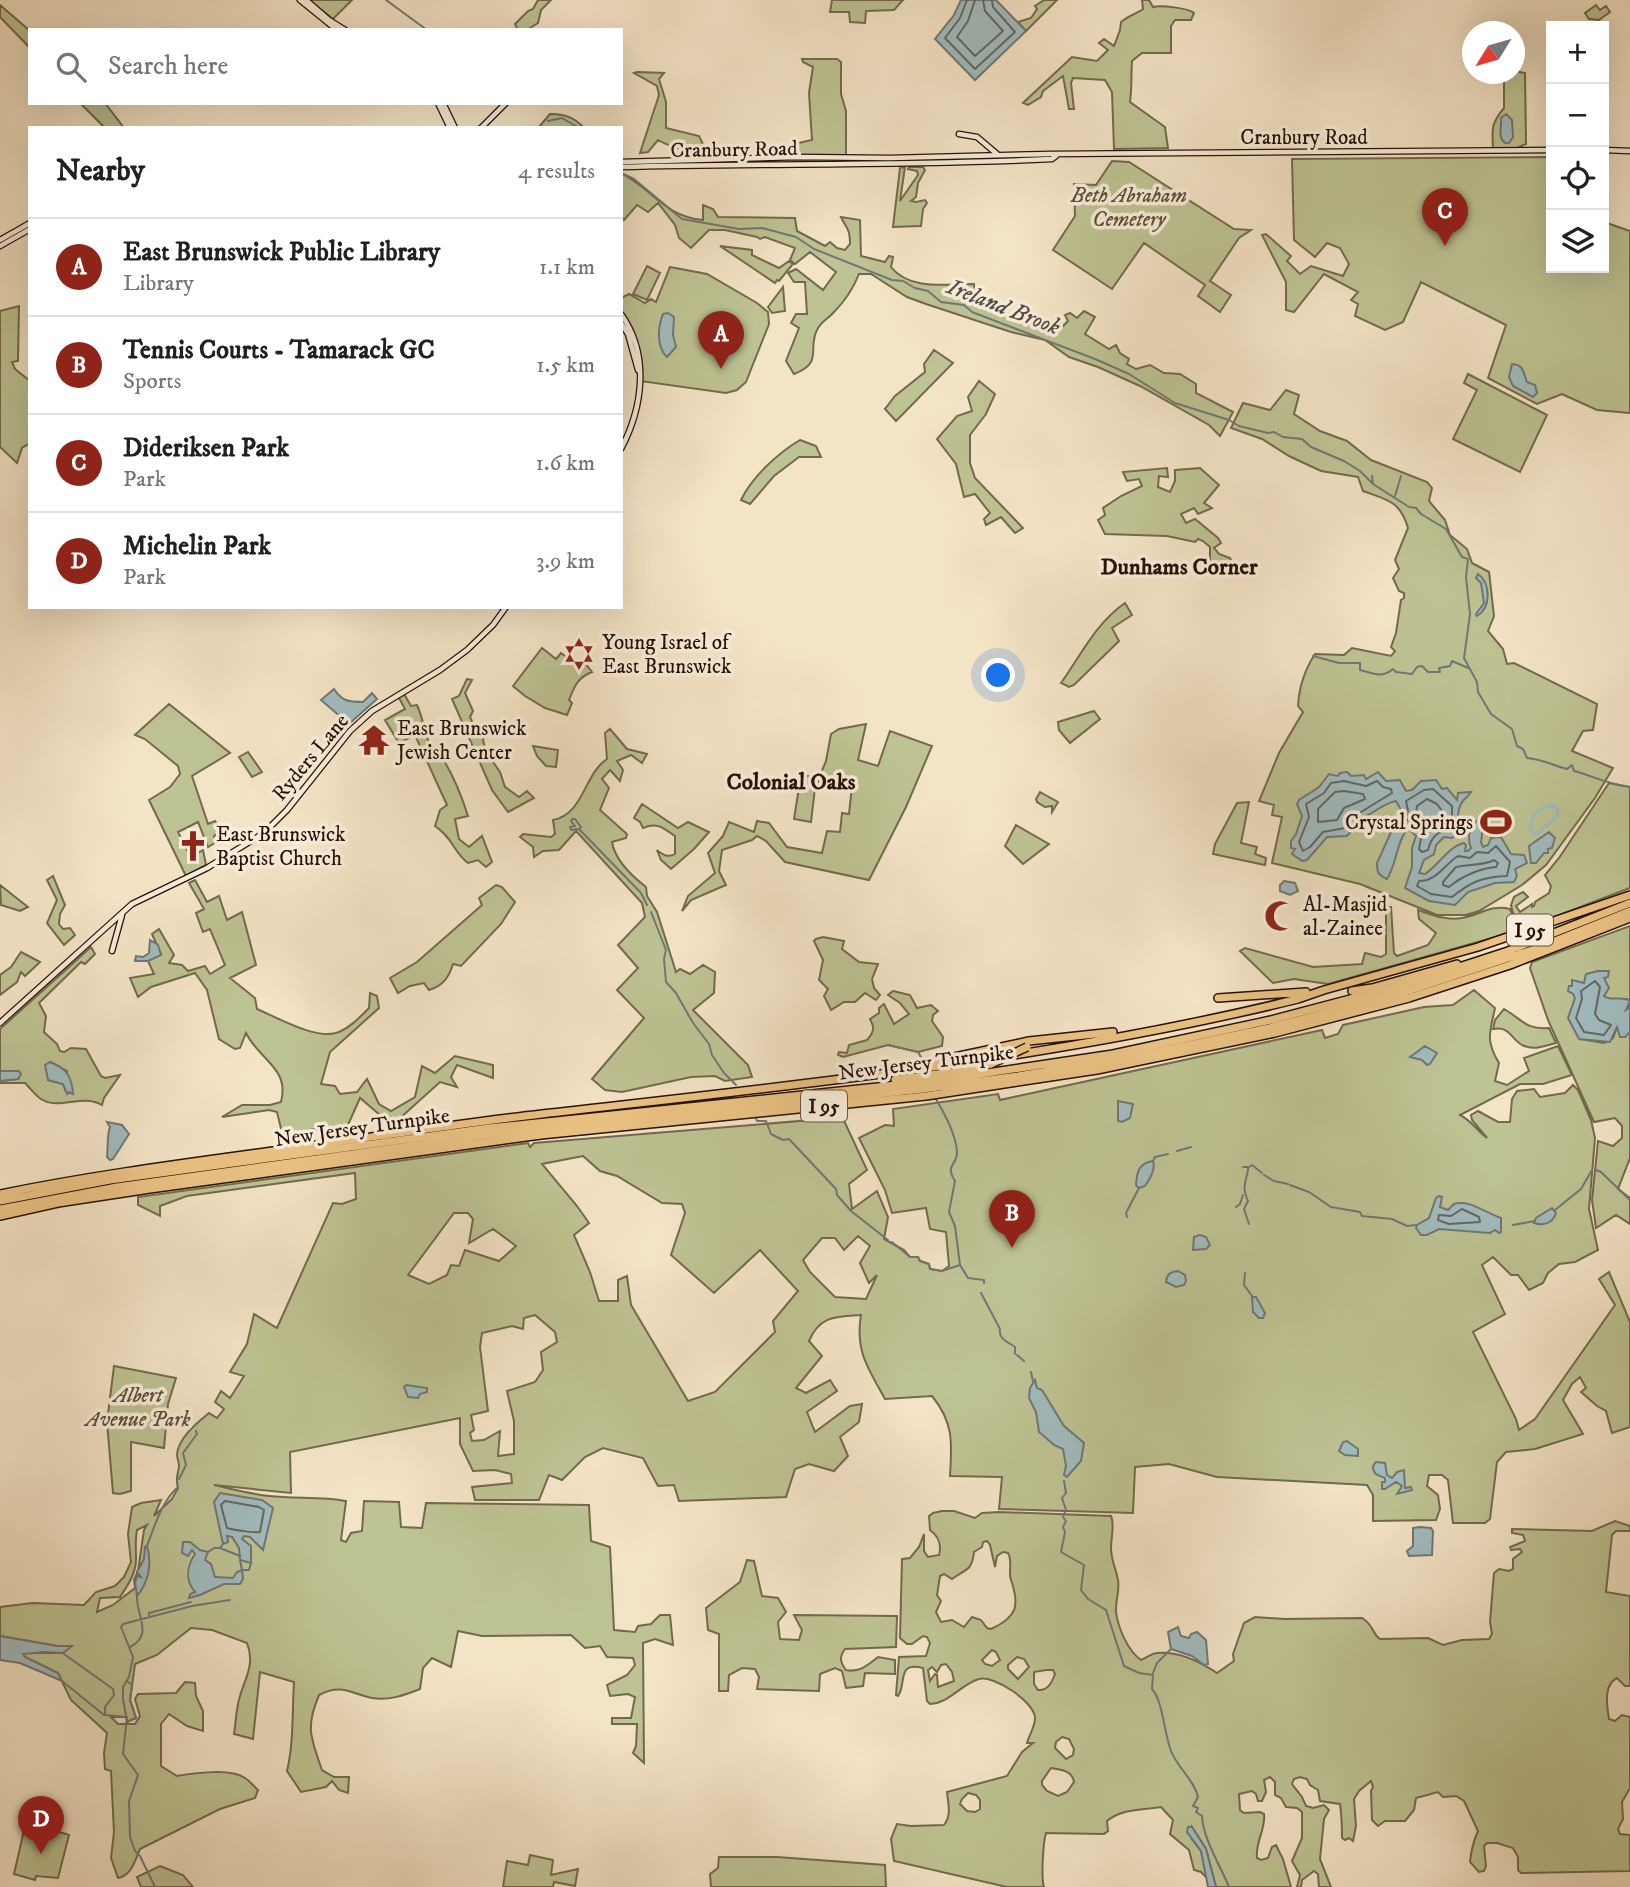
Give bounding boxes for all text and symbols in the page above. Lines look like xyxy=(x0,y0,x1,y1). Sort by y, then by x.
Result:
north arrow xyxy=(1462,21,1525,84)
map controls xyxy=(1546,21,1609,273)
button: + xyxy=(1546,21,1609,84)
search box xyxy=(28,28,623,105)
icon: search xyxy=(52,48,90,86)
text: Search here xyxy=(108,50,228,83)
button: − xyxy=(1546,84,1609,147)
street label: Cranbury Road xyxy=(1240,125,1368,151)
street label: Cranbury Road xyxy=(670,136,798,164)
button: locate xyxy=(1546,147,1609,210)
text: Nearby xyxy=(56,153,145,190)
text: 4 results xyxy=(518,157,595,186)
park label: Beth Abraham Cemetery xyxy=(1070,183,1187,233)
pin: C xyxy=(1422,188,1468,246)
button: layers xyxy=(1546,210,1609,273)
text: East Brunswick Public Library xyxy=(123,236,440,269)
text: A xyxy=(72,253,86,282)
text: 1.1 km xyxy=(539,253,595,282)
text: Library xyxy=(123,269,194,298)
water label: Ireland Brook xyxy=(941,272,1064,342)
pin: A xyxy=(698,311,744,369)
text: Tennis Courts - Tamarack GC xyxy=(123,334,435,367)
text: B xyxy=(72,351,86,380)
text: 1.5 km xyxy=(536,351,595,380)
text: Sports xyxy=(123,367,181,396)
text: Dideriksen Park xyxy=(123,432,289,465)
text: C xyxy=(71,449,87,478)
text: 1.6 km xyxy=(536,449,595,478)
text: Park xyxy=(123,465,166,494)
text: Michelin Park xyxy=(123,530,271,563)
text: D xyxy=(70,547,88,576)
text: 3.9 km xyxy=(536,547,595,576)
district label: Dunhams Corner xyxy=(1101,553,1258,582)
text: Park xyxy=(123,563,166,592)
place label: Young Israel of East Brunswick xyxy=(602,630,732,680)
synagogue icon: Young Israel of East Brunswick xyxy=(562,637,596,671)
your location xyxy=(981,658,1015,692)
street label: Ryders Lane xyxy=(267,709,355,806)
place label: East Brunswick Jewish Center xyxy=(395,716,527,766)
temple icon: East Brunswick Jewish Center xyxy=(357,723,391,757)
district label: Colonial Oaks xyxy=(726,768,856,797)
sports icon: Crystal Springs xyxy=(1479,805,1513,839)
place label: Crystal Springs xyxy=(1345,810,1473,836)
place label: East Brunswick Baptist Church xyxy=(216,822,346,872)
church icon: East Brunswick Baptist Church xyxy=(176,829,210,863)
place label: Al-Masjid al-Zainee xyxy=(1303,892,1388,942)
mosque icon: Al-Masjid al-Zainee xyxy=(1263,899,1297,933)
road number: I 95 xyxy=(1507,914,1553,946)
street label: New Jersey Turnpike xyxy=(837,1039,1015,1087)
road number: I 95 xyxy=(801,1090,847,1122)
street label: New Jersey Turnpike xyxy=(273,1103,452,1153)
pin: B xyxy=(989,1190,1035,1248)
park label: Albert Avenue Park xyxy=(83,1383,191,1433)
pin: D xyxy=(18,1796,64,1854)

